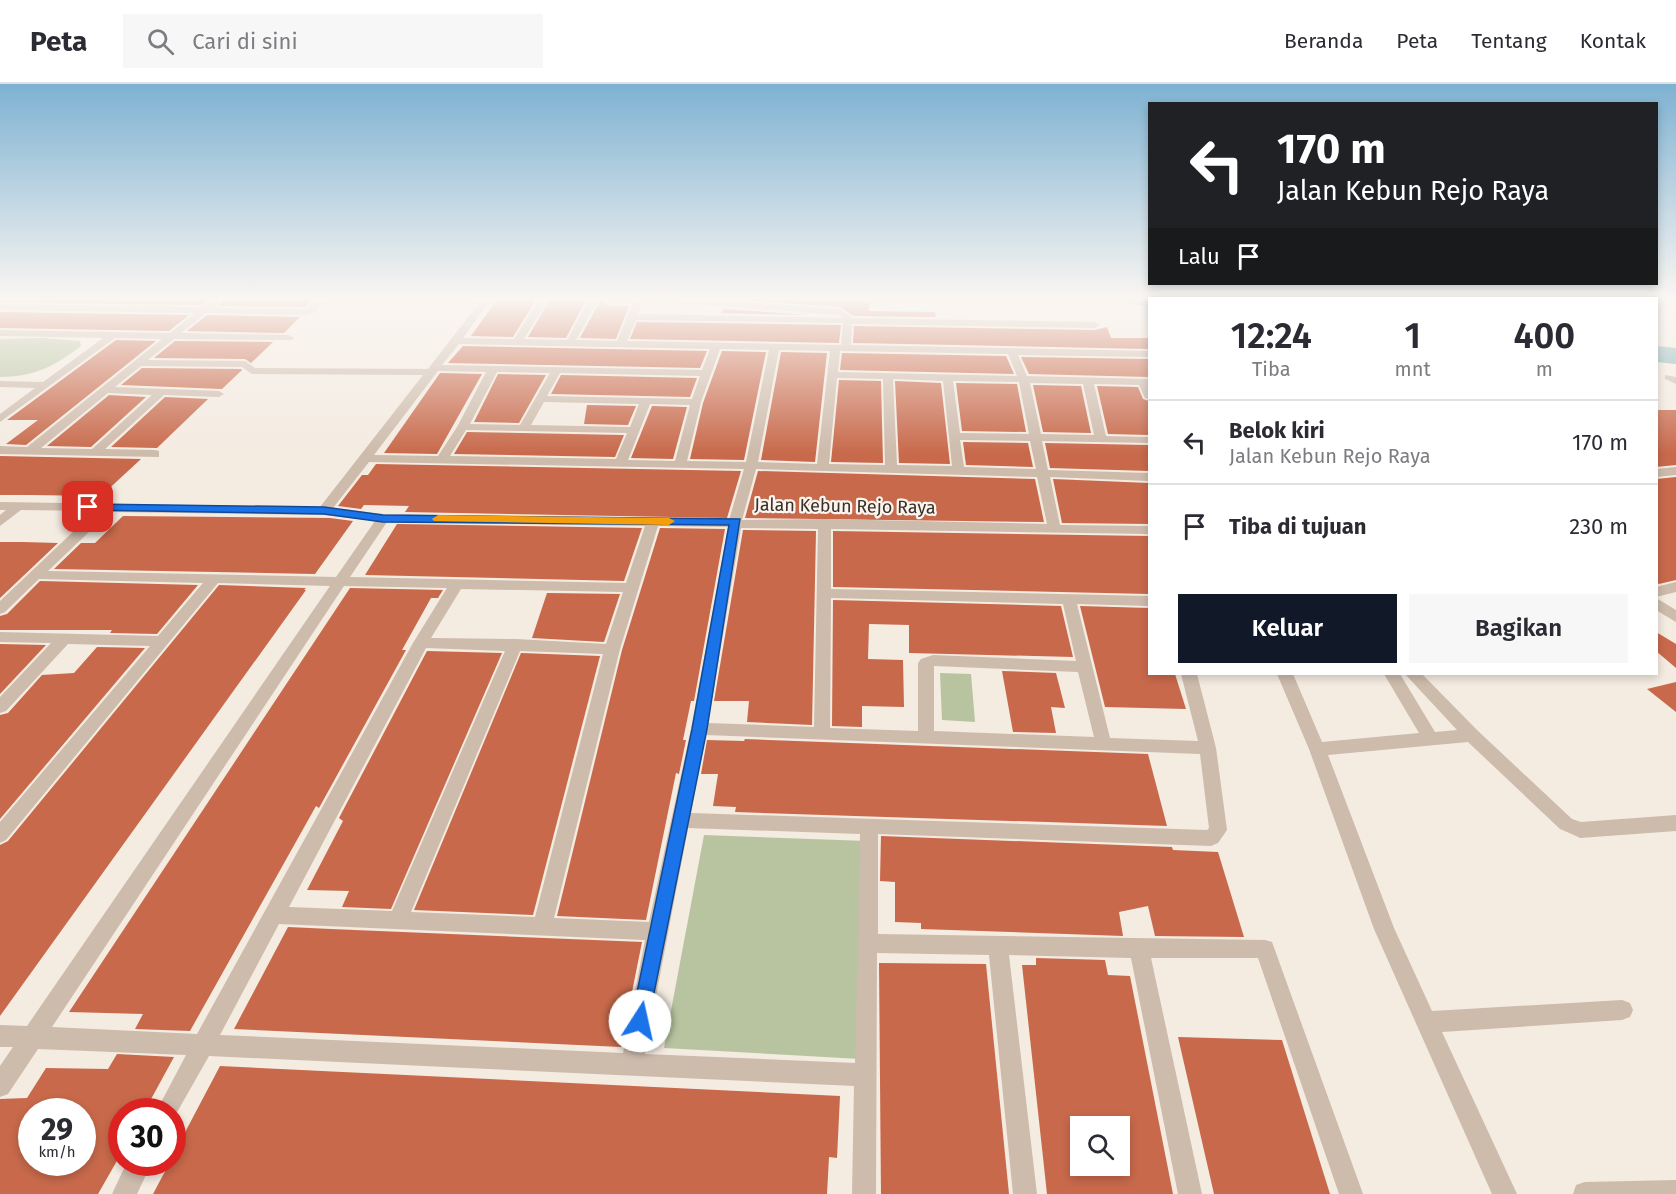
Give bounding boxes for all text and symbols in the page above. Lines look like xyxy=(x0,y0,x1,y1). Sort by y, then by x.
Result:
search box xyxy=(123,14,543,68)
text: Peta xyxy=(30,25,87,58)
icon: search xyxy=(144,25,177,58)
text: Cari di sini xyxy=(192,28,298,55)
text: Beranda xyxy=(1284,28,1363,54)
text: Peta xyxy=(1396,28,1438,54)
text: Tentang xyxy=(1471,28,1547,54)
text: Kontak xyxy=(1580,28,1646,54)
text: 170 m xyxy=(1277,124,1386,174)
icon: left xyxy=(1178,126,1256,204)
text: Jalan Kebun Rejo Raya xyxy=(1277,175,1549,207)
icon: arrive xyxy=(1232,240,1265,273)
text: Lalu xyxy=(1178,243,1220,270)
text: 12:24 xyxy=(1231,314,1312,358)
text: 1 xyxy=(1404,314,1421,358)
text: 400 xyxy=(1513,314,1575,358)
text: Tiba xyxy=(1252,357,1291,381)
text: mnt xyxy=(1395,357,1431,381)
text: m xyxy=(1536,357,1553,381)
text: Belok kiri xyxy=(1229,417,1325,444)
icon: left xyxy=(1178,426,1211,459)
text: 170 m xyxy=(1572,429,1628,456)
text: Jalan Kebun Rejo Raya xyxy=(1229,444,1431,468)
pin xyxy=(62,481,113,532)
icon: arrive xyxy=(71,490,104,523)
street label: Jalan Kebun Rejo Raya xyxy=(754,493,936,519)
icon: arrive xyxy=(1178,510,1211,543)
text: Tiba di tujuan xyxy=(1229,513,1366,540)
text: 230 m xyxy=(1569,513,1628,540)
button: Keluar xyxy=(1178,594,1397,663)
button: Bagikan xyxy=(1409,594,1628,663)
position arrow xyxy=(608,989,672,1053)
speed limit sign: 30 xyxy=(108,1098,186,1176)
text: 29 xyxy=(41,1112,73,1148)
map controls xyxy=(1070,1116,1130,1176)
button: search xyxy=(1070,1116,1130,1176)
text: km/h xyxy=(38,1143,76,1161)

